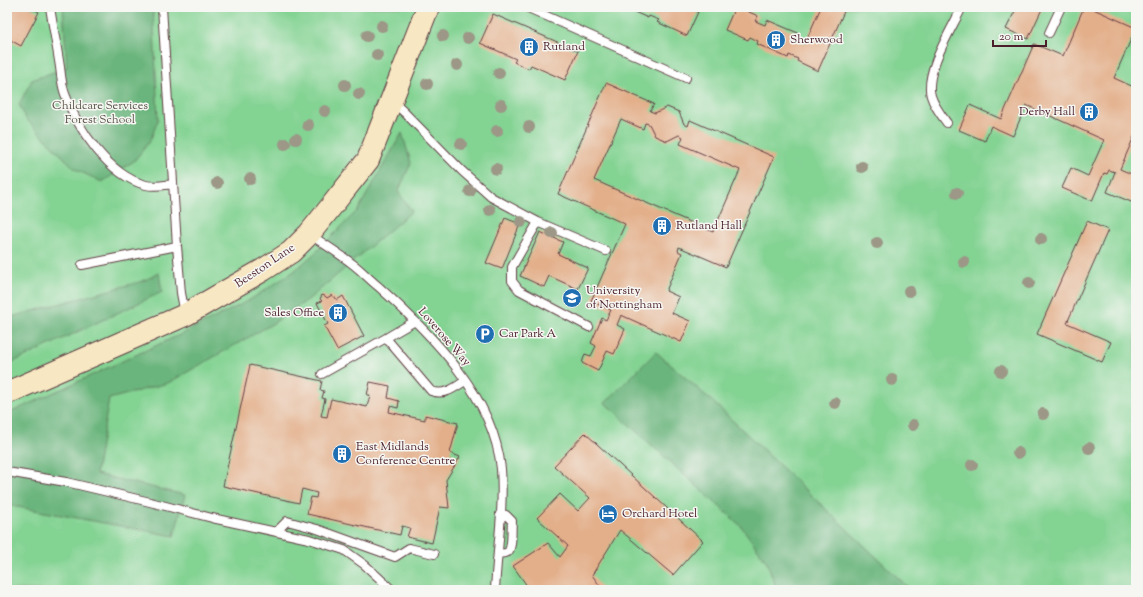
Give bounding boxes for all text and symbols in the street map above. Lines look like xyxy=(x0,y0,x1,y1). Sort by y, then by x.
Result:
scale bar xyxy=(993,22,1046,48)
text: 20 m xyxy=(999,28,1024,46)
building icon: Sherwood xyxy=(765,29,787,51)
place label: Sherwood xyxy=(790,31,843,49)
building icon: Rutland xyxy=(518,36,540,58)
place label: Rutland xyxy=(543,38,585,56)
park label: Childcare Services Forest School xyxy=(52,97,148,129)
building icon: Derby Hall xyxy=(1078,101,1100,123)
place label: Derby Hall xyxy=(1019,103,1076,121)
building icon: Rutland Hall xyxy=(651,215,673,237)
place label: Rutland Hall xyxy=(676,217,743,235)
street label: Beeston Lane xyxy=(231,239,299,293)
place label: University of Nottingham xyxy=(586,282,662,314)
school or university icon: University of Nottingham xyxy=(561,287,583,309)
building icon: Sales Office xyxy=(327,302,349,324)
place label: Sales Office xyxy=(264,304,324,322)
street label: Loverose Way xyxy=(413,304,475,370)
parking icon: Car Park A xyxy=(474,323,496,345)
place label: Car Park A xyxy=(499,325,556,343)
place label: East Midlands Conference Centre xyxy=(356,438,456,470)
building icon: East Midlands Conference Centre xyxy=(331,443,353,465)
hotel icon: Orchard Hotel xyxy=(597,503,619,525)
place label: Orchard Hotel xyxy=(622,505,698,523)

